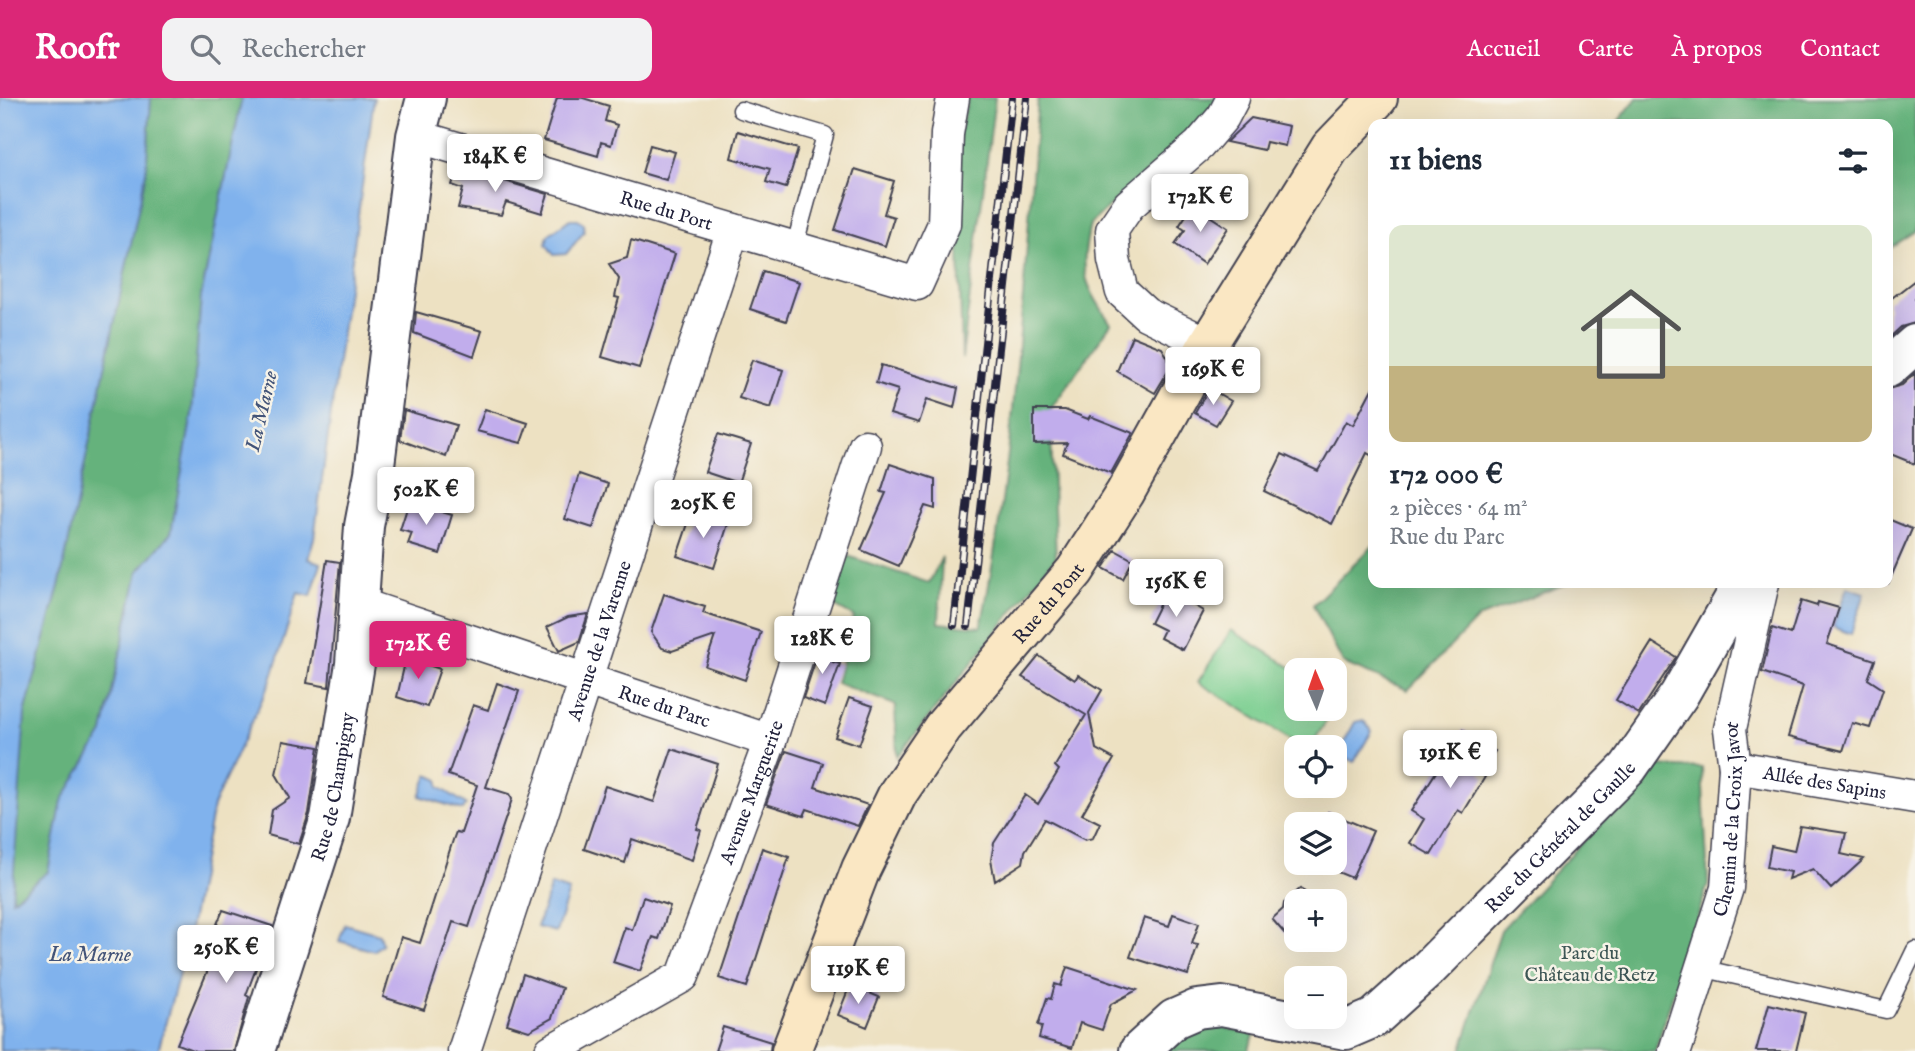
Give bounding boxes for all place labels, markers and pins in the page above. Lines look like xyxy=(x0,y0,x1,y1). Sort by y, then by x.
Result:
pin: 184K € xyxy=(438,134,552,194)
pin: 172K € xyxy=(1143,174,1257,234)
pin: 169K € xyxy=(1156,348,1270,407)
pin: 502K € xyxy=(369,468,483,527)
pin: 205K € xyxy=(646,480,760,540)
pin: 156K € xyxy=(1119,560,1233,619)
pin: 128K € xyxy=(765,616,879,676)
pin: 172K € xyxy=(361,622,475,681)
pin: 191K € xyxy=(1393,730,1507,790)
pin: 250K € xyxy=(169,926,283,985)
pin: 119K € xyxy=(801,946,915,1006)

